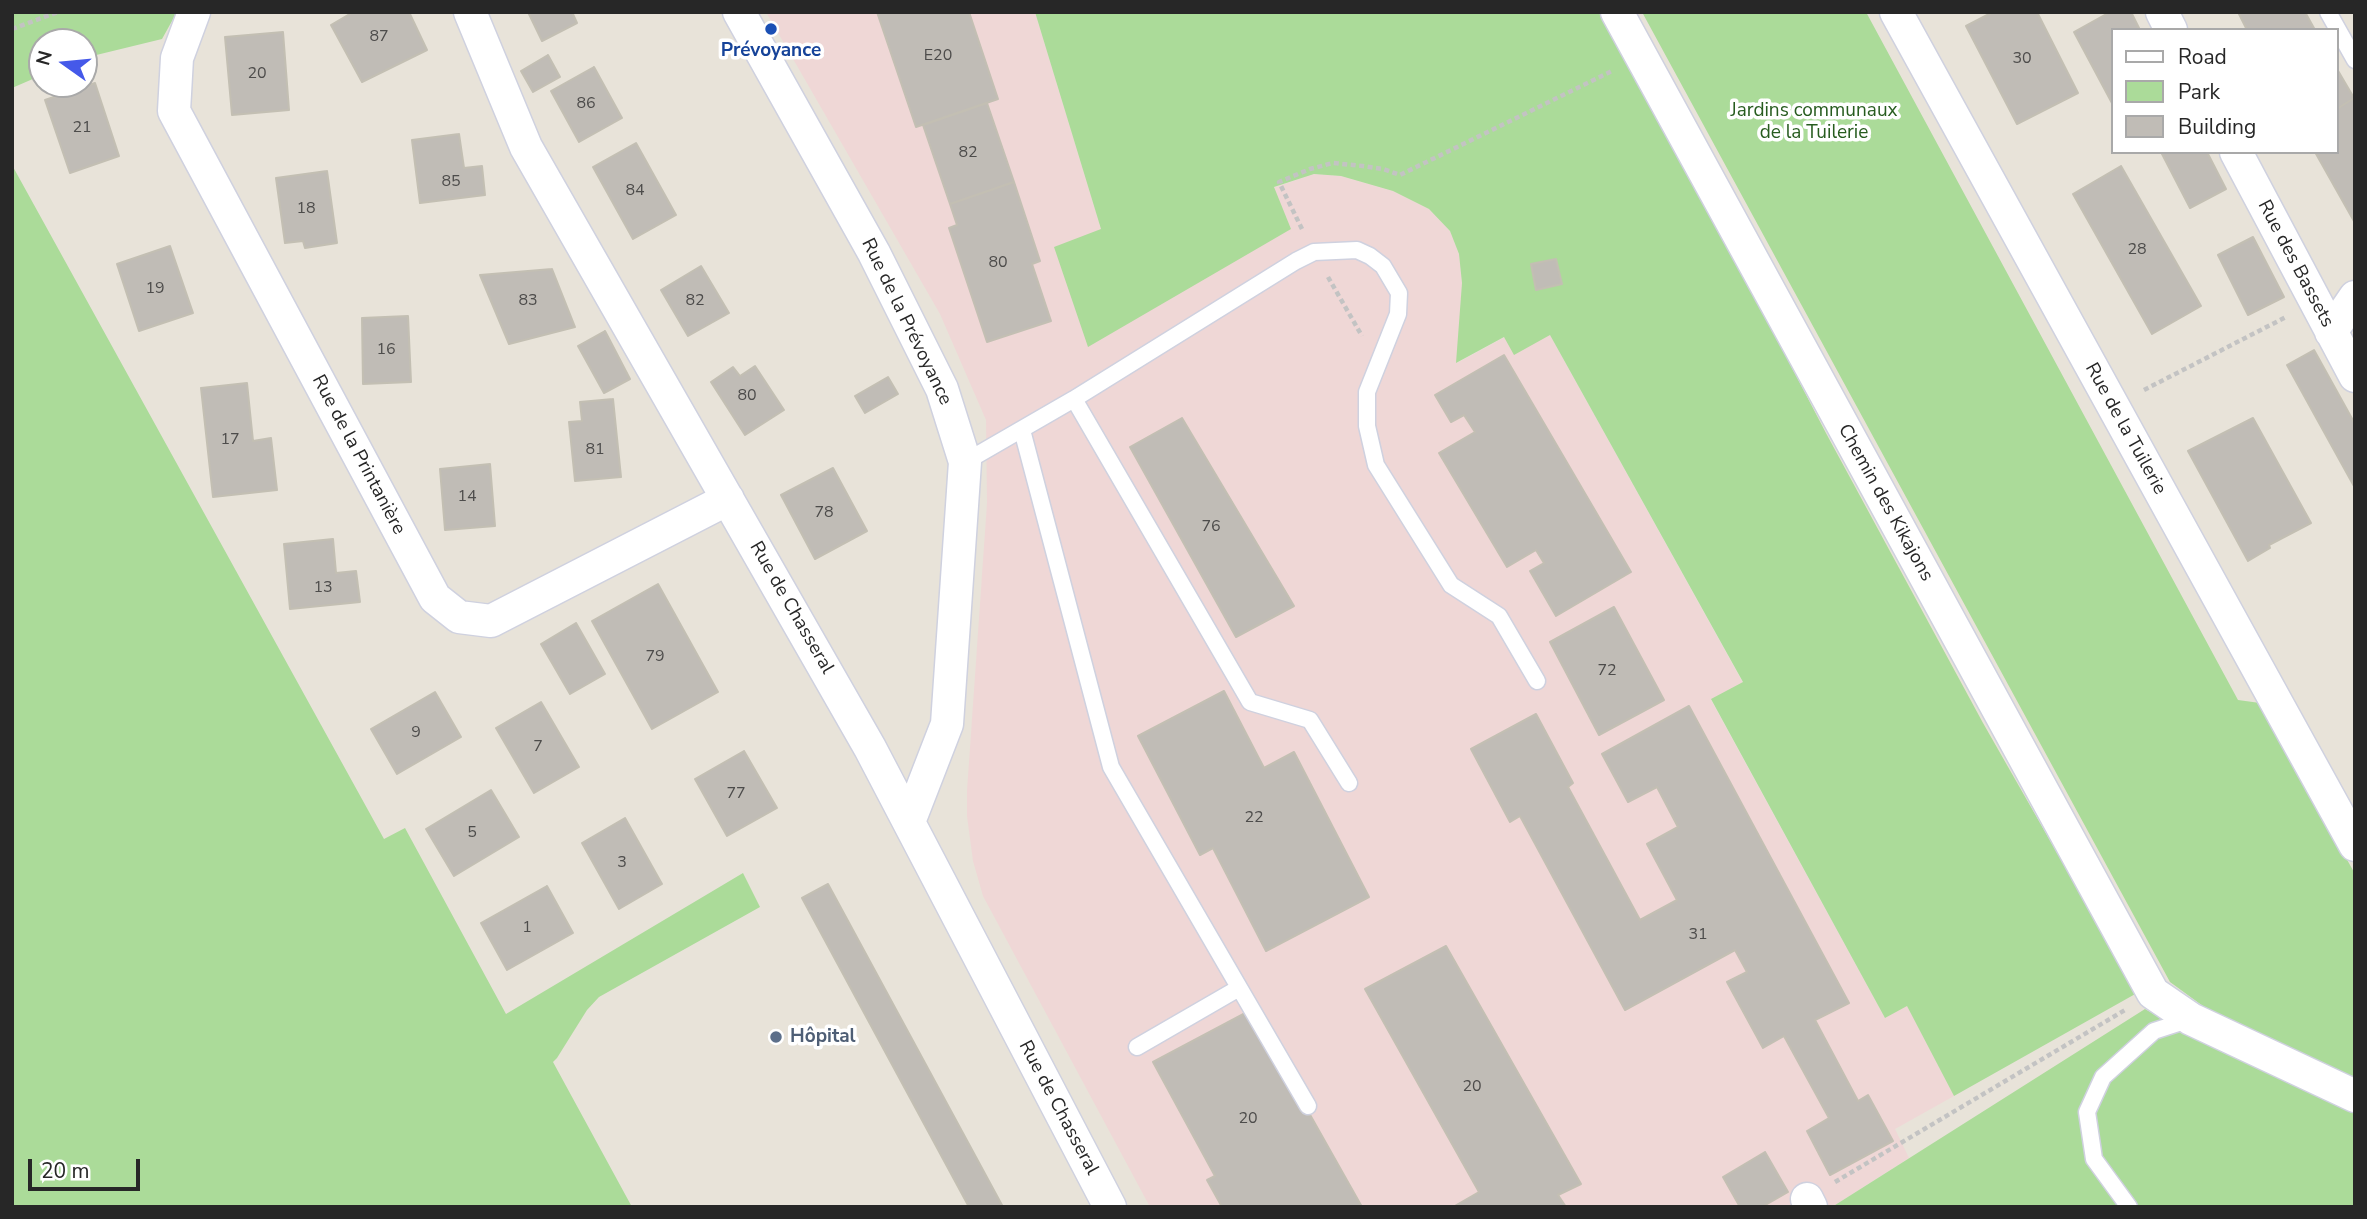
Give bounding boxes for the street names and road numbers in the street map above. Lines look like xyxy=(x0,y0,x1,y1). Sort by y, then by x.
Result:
street label: Rue des Bassets xyxy=(2252,197,2338,331)
street label: Rue de la Prévoyance xyxy=(856,235,956,409)
street label: Rue de la Tuilerie xyxy=(2079,359,2171,499)
street label: Rue de la Printanière xyxy=(306,371,410,539)
street label: Chemin des Kikajons xyxy=(1832,421,1938,585)
street label: Rue de Chasseral xyxy=(744,538,838,678)
street label: Rue de Chasseral xyxy=(1013,1037,1103,1179)

